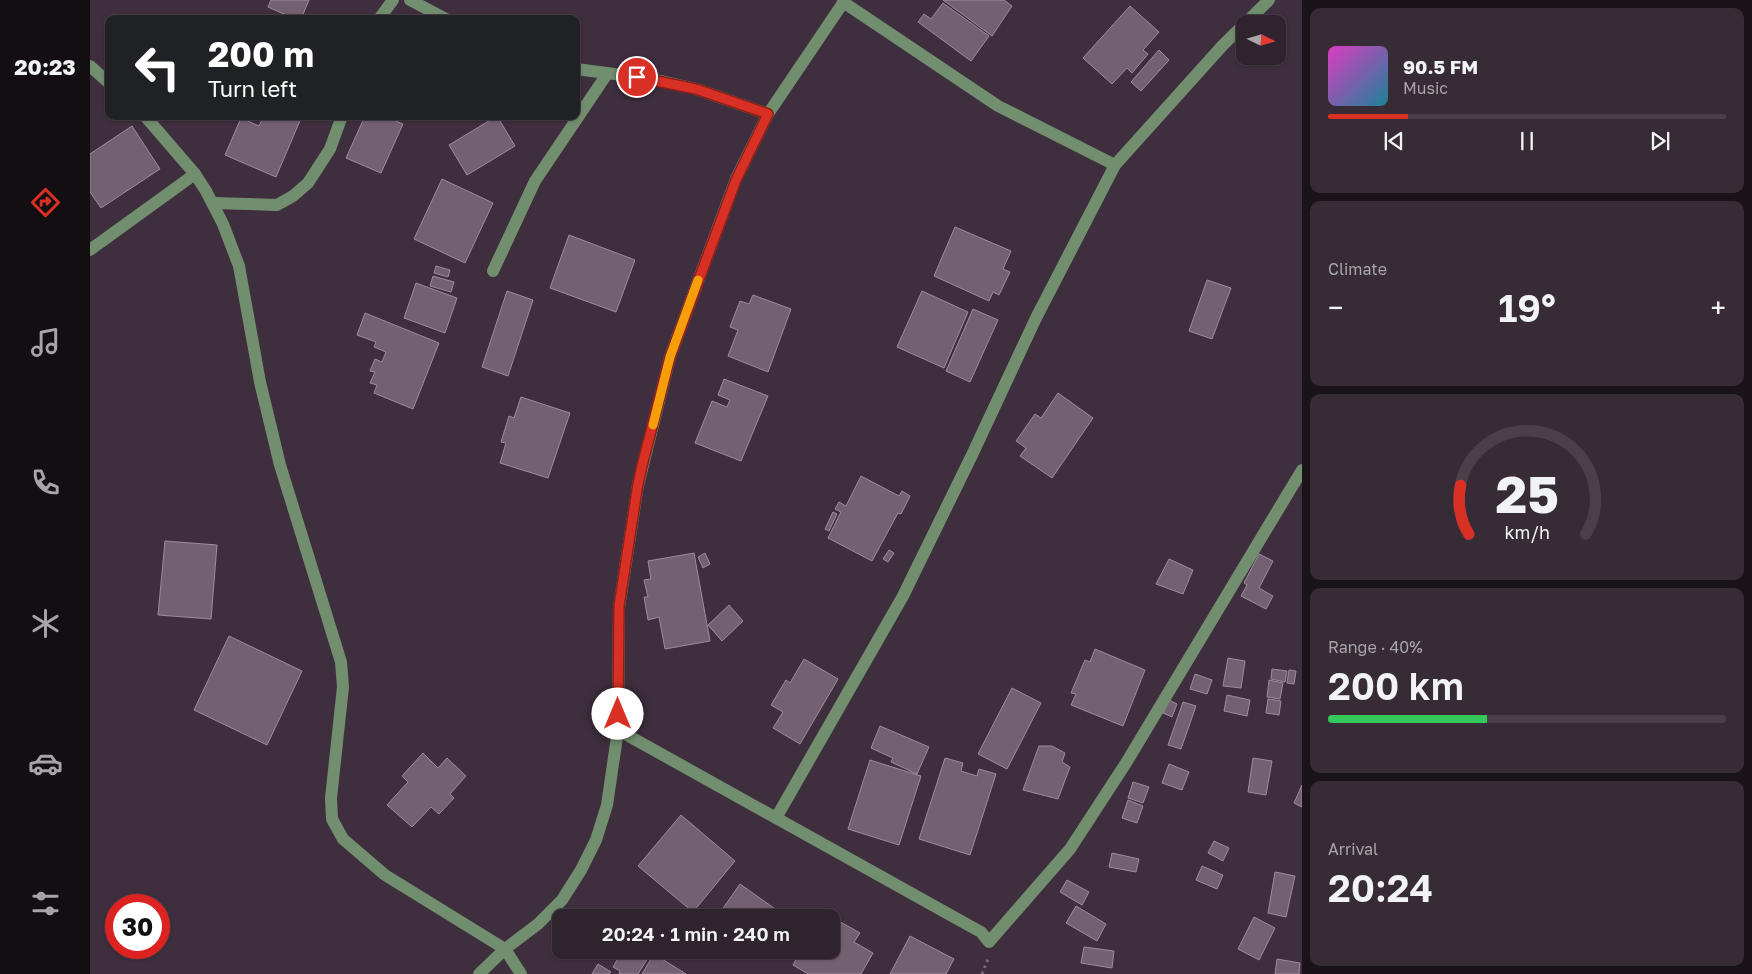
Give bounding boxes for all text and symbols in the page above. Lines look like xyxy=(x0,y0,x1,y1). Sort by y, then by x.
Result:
north arrow xyxy=(1236,15,1286,65)
map controls xyxy=(1236,15,1286,65)
text: 200 m xyxy=(208,33,314,75)
icon: left xyxy=(125,35,190,100)
text: 20:23 xyxy=(14,53,76,80)
text: 90.5 FM xyxy=(1403,55,1478,78)
pin xyxy=(616,56,658,98)
icon: arrive xyxy=(623,63,651,91)
text: Turn left xyxy=(208,75,297,102)
text: Music xyxy=(1403,78,1448,98)
icon: previous xyxy=(1380,127,1408,155)
icon: pause xyxy=(1513,127,1541,155)
icon: next xyxy=(1646,127,1674,155)
icon: directions xyxy=(28,185,63,220)
text: Climate xyxy=(1328,259,1387,279)
text: 19° xyxy=(1498,285,1556,330)
text: − xyxy=(1328,291,1343,324)
text: + xyxy=(1711,291,1726,324)
icon: music xyxy=(28,325,63,360)
text: 25 xyxy=(1495,462,1559,524)
icon: phone xyxy=(28,465,63,500)
text: km/h xyxy=(1504,521,1550,543)
icon: climate xyxy=(28,606,63,641)
text: Range · 40% xyxy=(1328,637,1423,657)
text: 200 km xyxy=(1328,663,1464,708)
position arrow xyxy=(591,687,643,739)
icon: car xyxy=(28,746,63,781)
text: Arrival xyxy=(1328,839,1378,859)
text: 20:24 xyxy=(1328,865,1433,910)
icon: filters xyxy=(28,886,63,921)
speed limit sign: 30 xyxy=(105,894,170,959)
text: 20:24 · 1 min · 240 m xyxy=(602,922,790,945)

